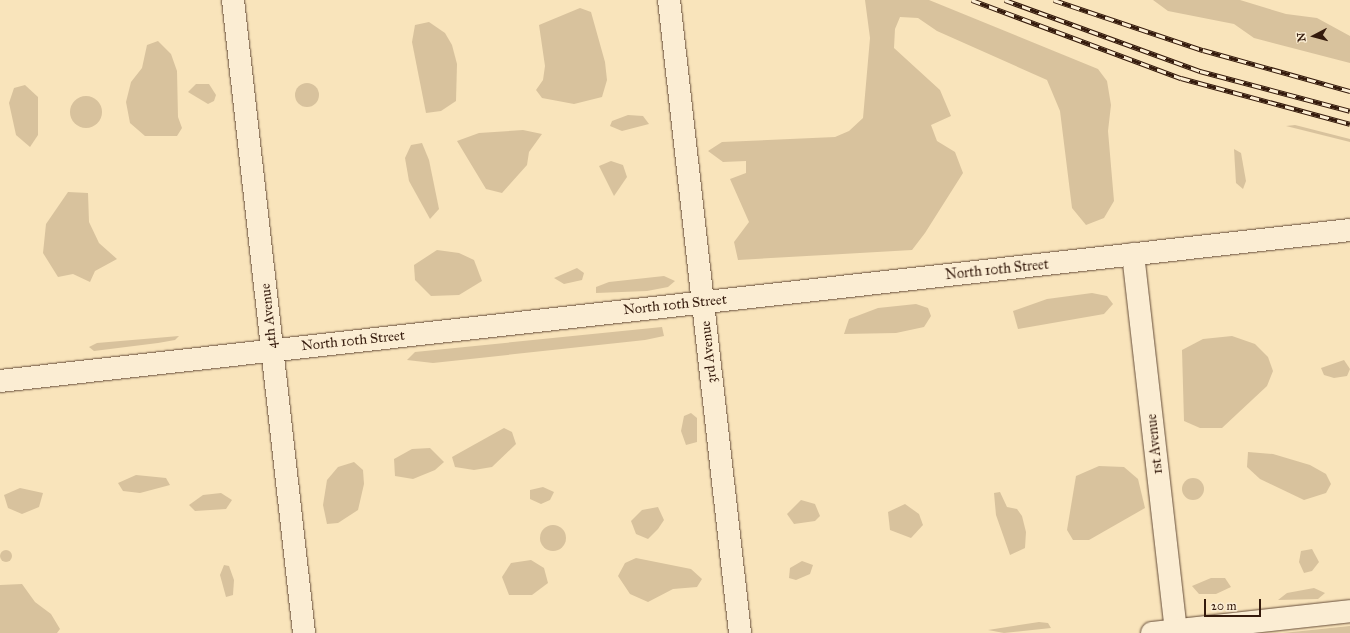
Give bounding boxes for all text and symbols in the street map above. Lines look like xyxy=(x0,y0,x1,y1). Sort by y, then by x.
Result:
north arrow xyxy=(1294,16,1334,56)
text: N xyxy=(1295,32,1309,43)
street label: North 10th Street xyxy=(944,256,1050,284)
street label: 4th Avenue xyxy=(257,283,281,349)
street label: North 10th Street xyxy=(622,291,728,319)
street label: 3rd Avenue xyxy=(697,320,721,384)
street label: North 10th Street xyxy=(300,327,406,355)
street label: 1st Avenue xyxy=(1143,413,1167,475)
scale bar xyxy=(1206,591,1263,617)
text: 20 m xyxy=(1211,599,1237,613)

